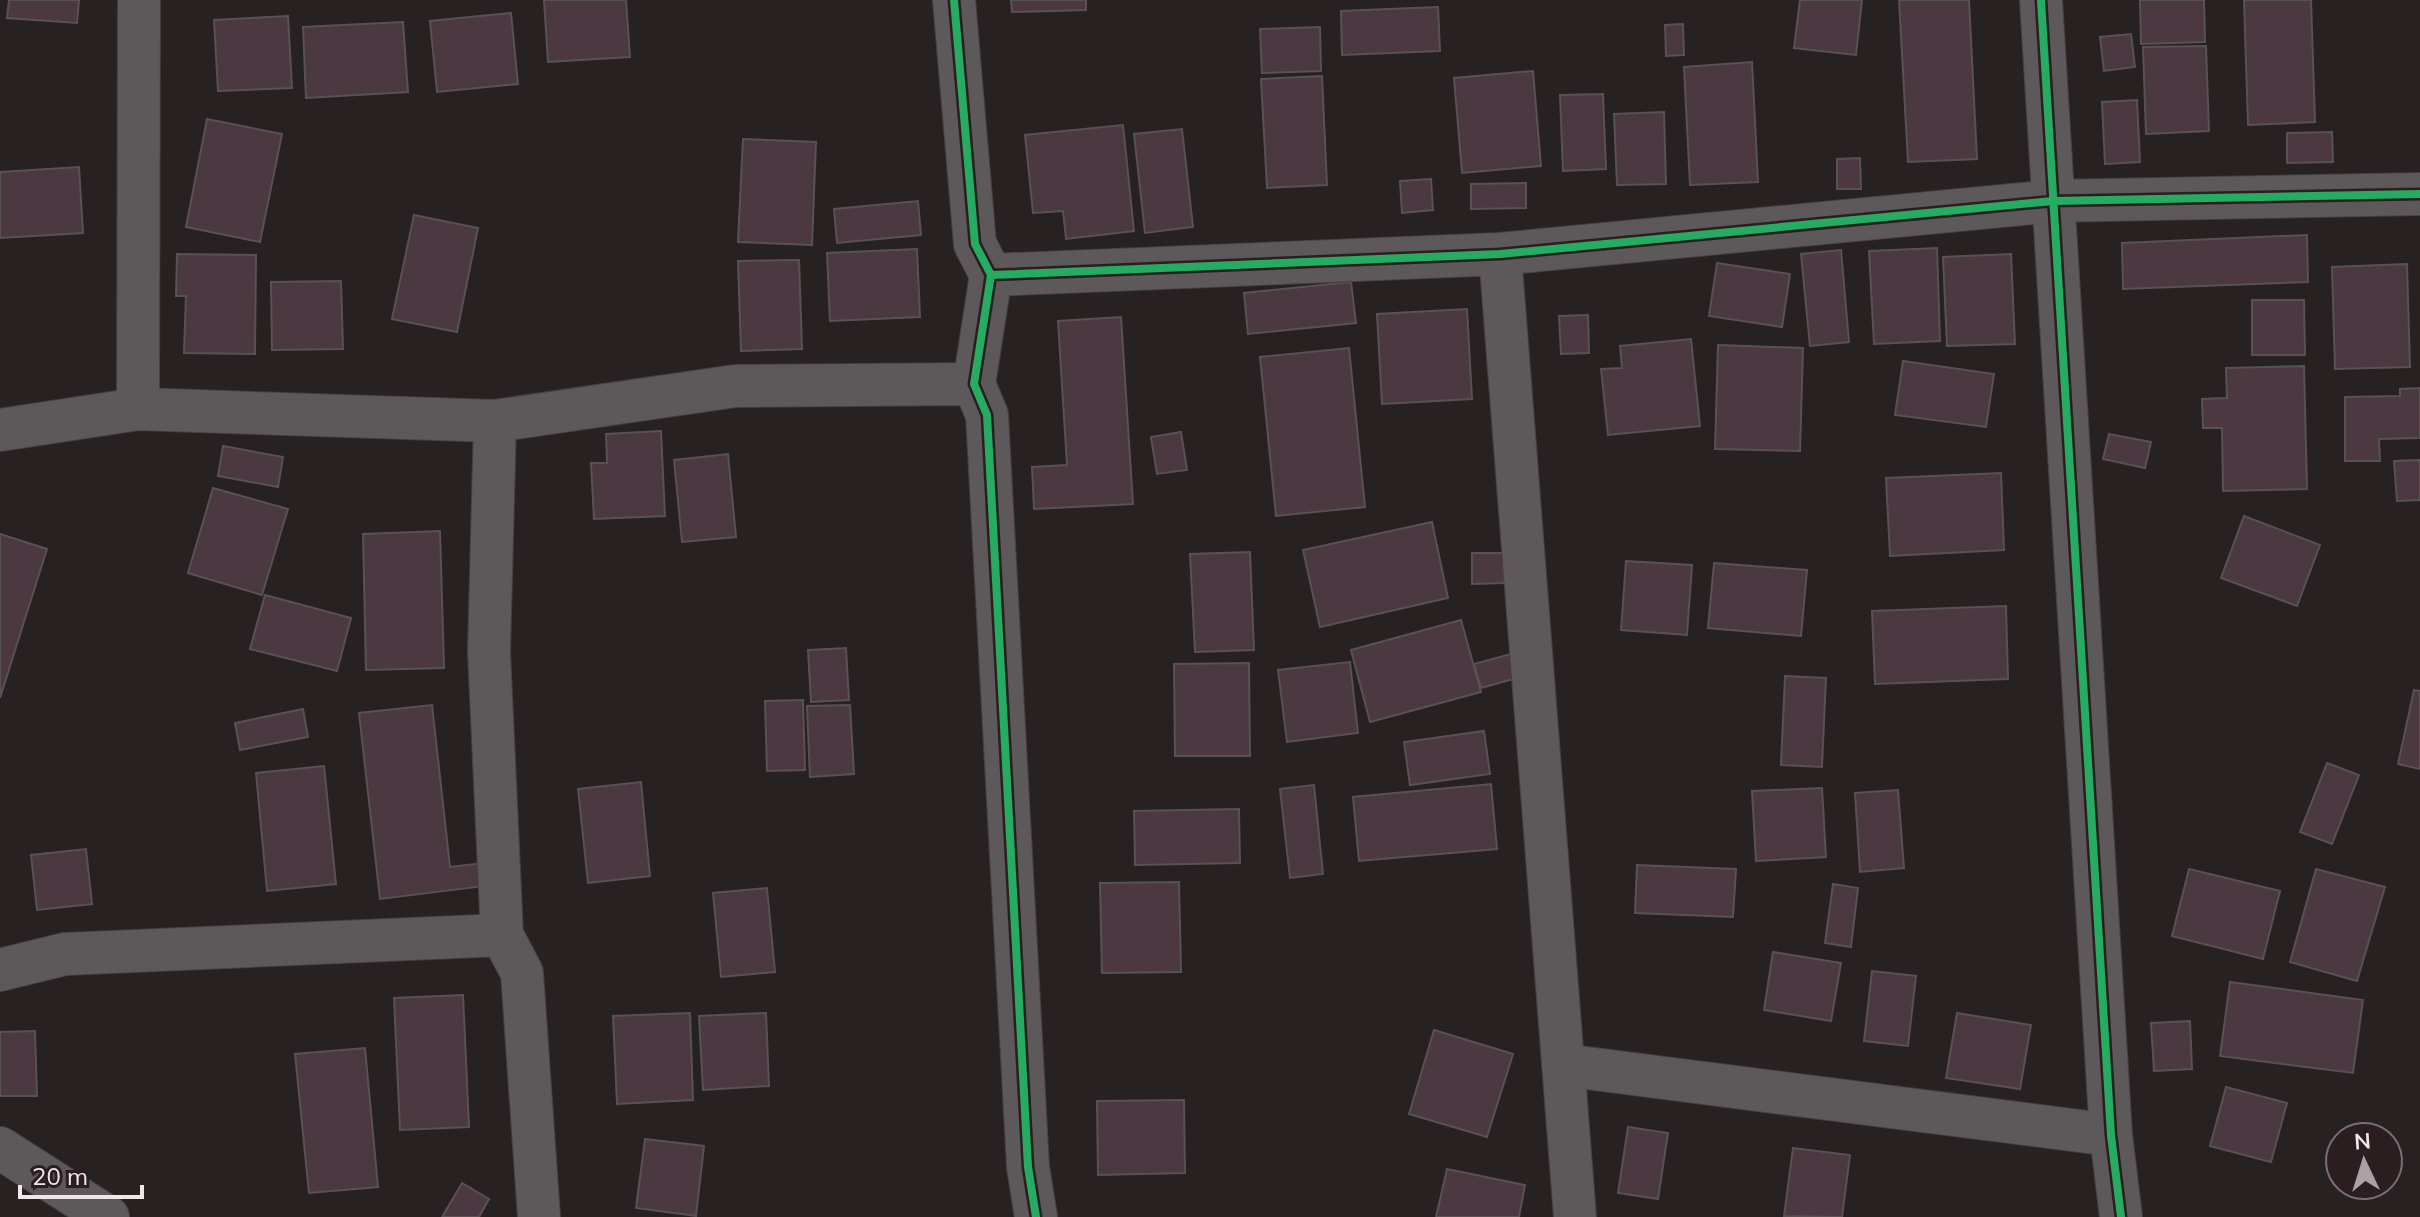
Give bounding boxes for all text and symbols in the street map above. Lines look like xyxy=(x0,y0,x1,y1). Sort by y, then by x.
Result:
north arrow xyxy=(2324,1121,2404,1201)
text: N xyxy=(2353,1127,2372,1156)
scale bar xyxy=(20,1149,142,1199)
text: 20 m xyxy=(32,1161,88,1191)

